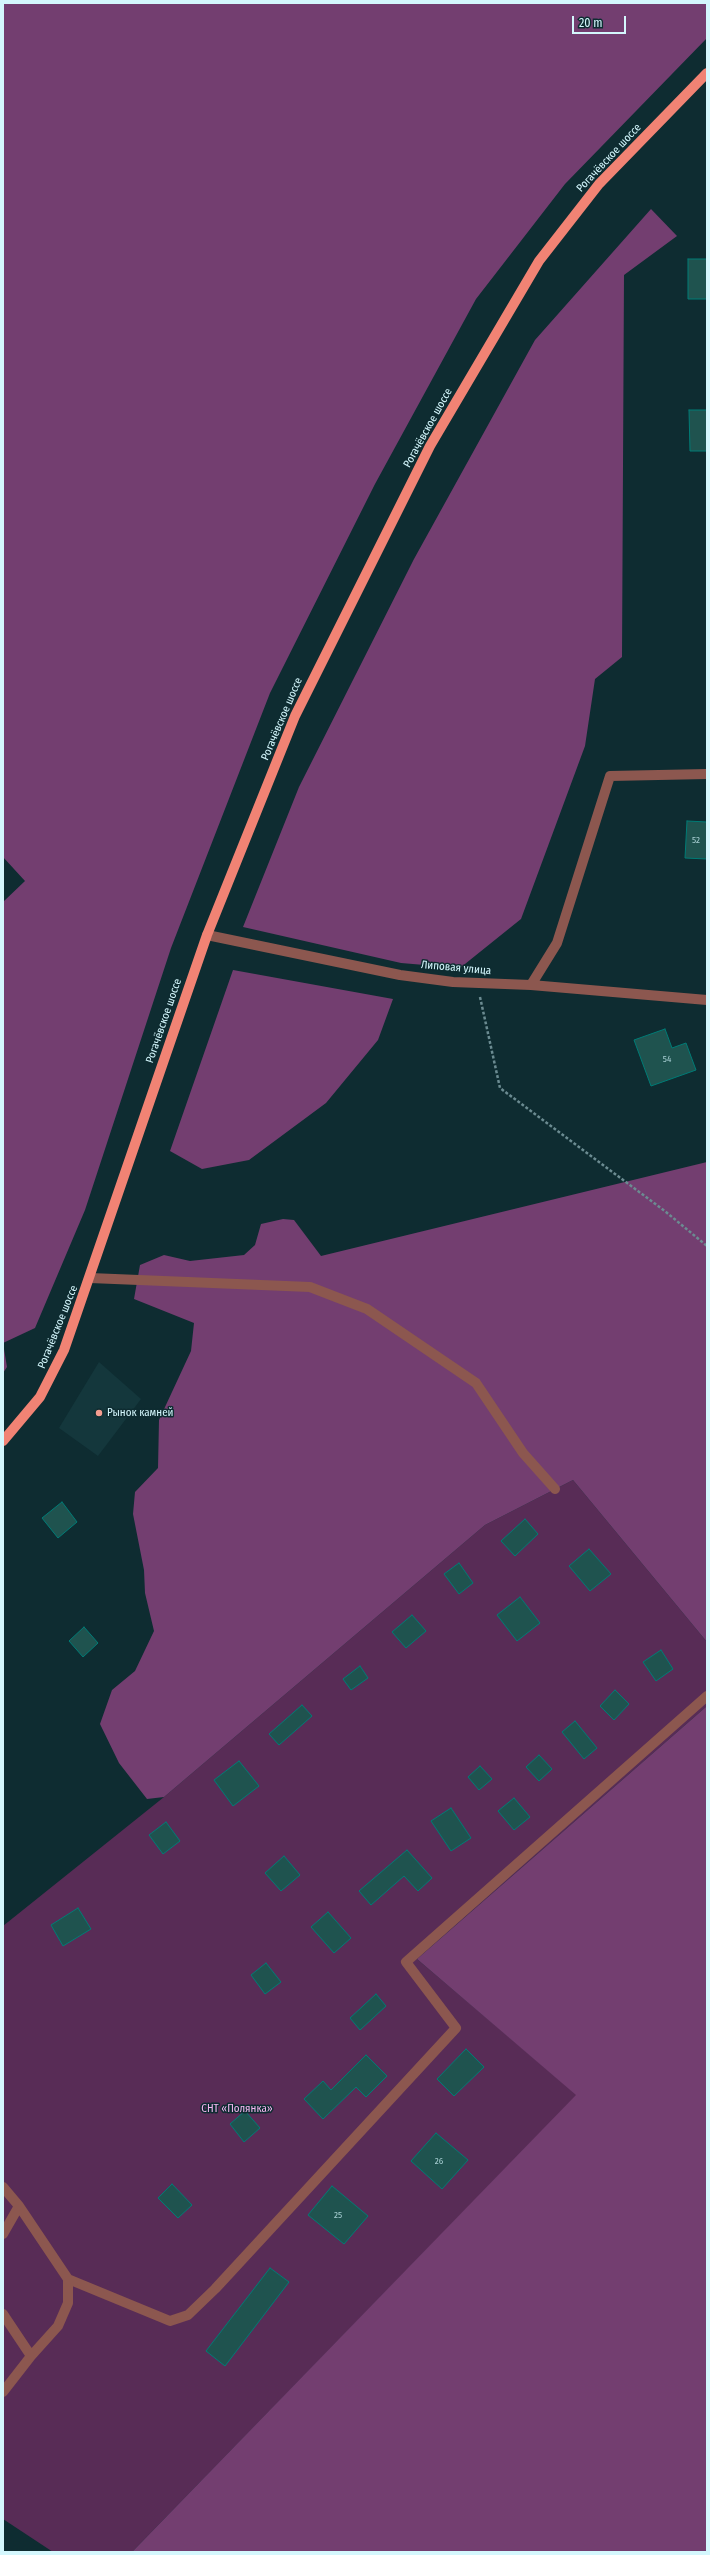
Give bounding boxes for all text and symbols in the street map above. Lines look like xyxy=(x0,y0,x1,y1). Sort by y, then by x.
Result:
scale bar xyxy=(574,8,628,34)
text: 20 m xyxy=(579,16,603,30)
street label: Рогачёвское шоссе xyxy=(574,121,644,195)
street label: Рогачёвское шоссе xyxy=(401,386,455,470)
street label: Рогачёвское шоссе xyxy=(259,676,305,762)
house number: 52 xyxy=(692,835,700,845)
street label: Липовая улица xyxy=(420,958,492,978)
street label: Рогачёвское шоссе xyxy=(143,977,185,1065)
house number: 54 xyxy=(663,1054,671,1064)
street label: Рогачёвское шоссе xyxy=(35,1284,81,1370)
place label: Рынок камней xyxy=(107,1406,174,1420)
marker: Рынок камней xyxy=(94,1408,104,1418)
park label: СНТ «Полянка» xyxy=(201,2102,273,2116)
house number: 26 xyxy=(435,2156,443,2166)
house number: 25 xyxy=(334,2210,342,2220)

